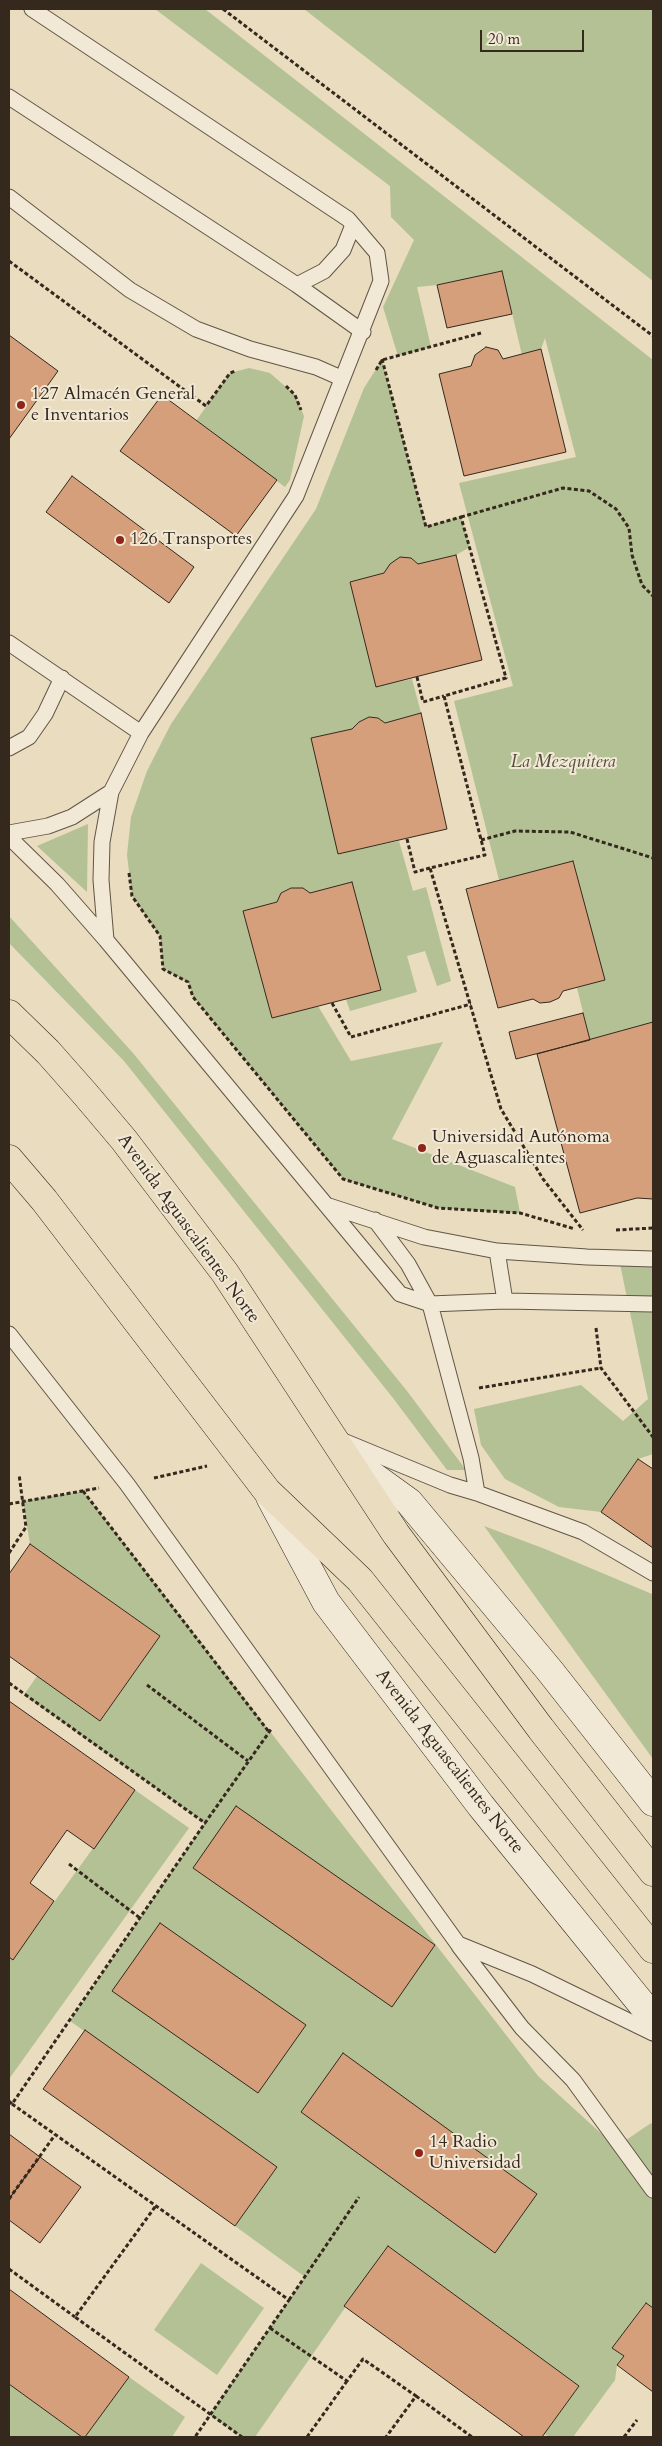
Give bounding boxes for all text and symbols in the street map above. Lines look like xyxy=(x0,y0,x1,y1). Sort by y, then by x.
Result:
scale bar xyxy=(482,20,586,52)
text: 20 m xyxy=(488,29,520,49)
place label: 127 Almacén General e Inventarios xyxy=(31,384,195,426)
marker: 127 Almacén General e Inventarios xyxy=(15,399,27,411)
place label: 126 Transportes xyxy=(130,529,252,551)
marker: 126 Transportes xyxy=(114,534,126,546)
park label: La Mezquitera xyxy=(510,752,616,774)
place label: Universidad Autónoma de Aguascalientes xyxy=(432,1127,610,1170)
street label: Avenida Aguascalientes Norte xyxy=(112,1130,264,1328)
marker: Universidad Autónoma de Aguascalientes xyxy=(416,1142,428,1154)
street label: Avenida Aguascalientes Norte xyxy=(370,1665,528,1859)
place label: 14 Radio Universidad xyxy=(429,2132,521,2174)
marker: 14 Radio Universidad xyxy=(413,2147,425,2159)

